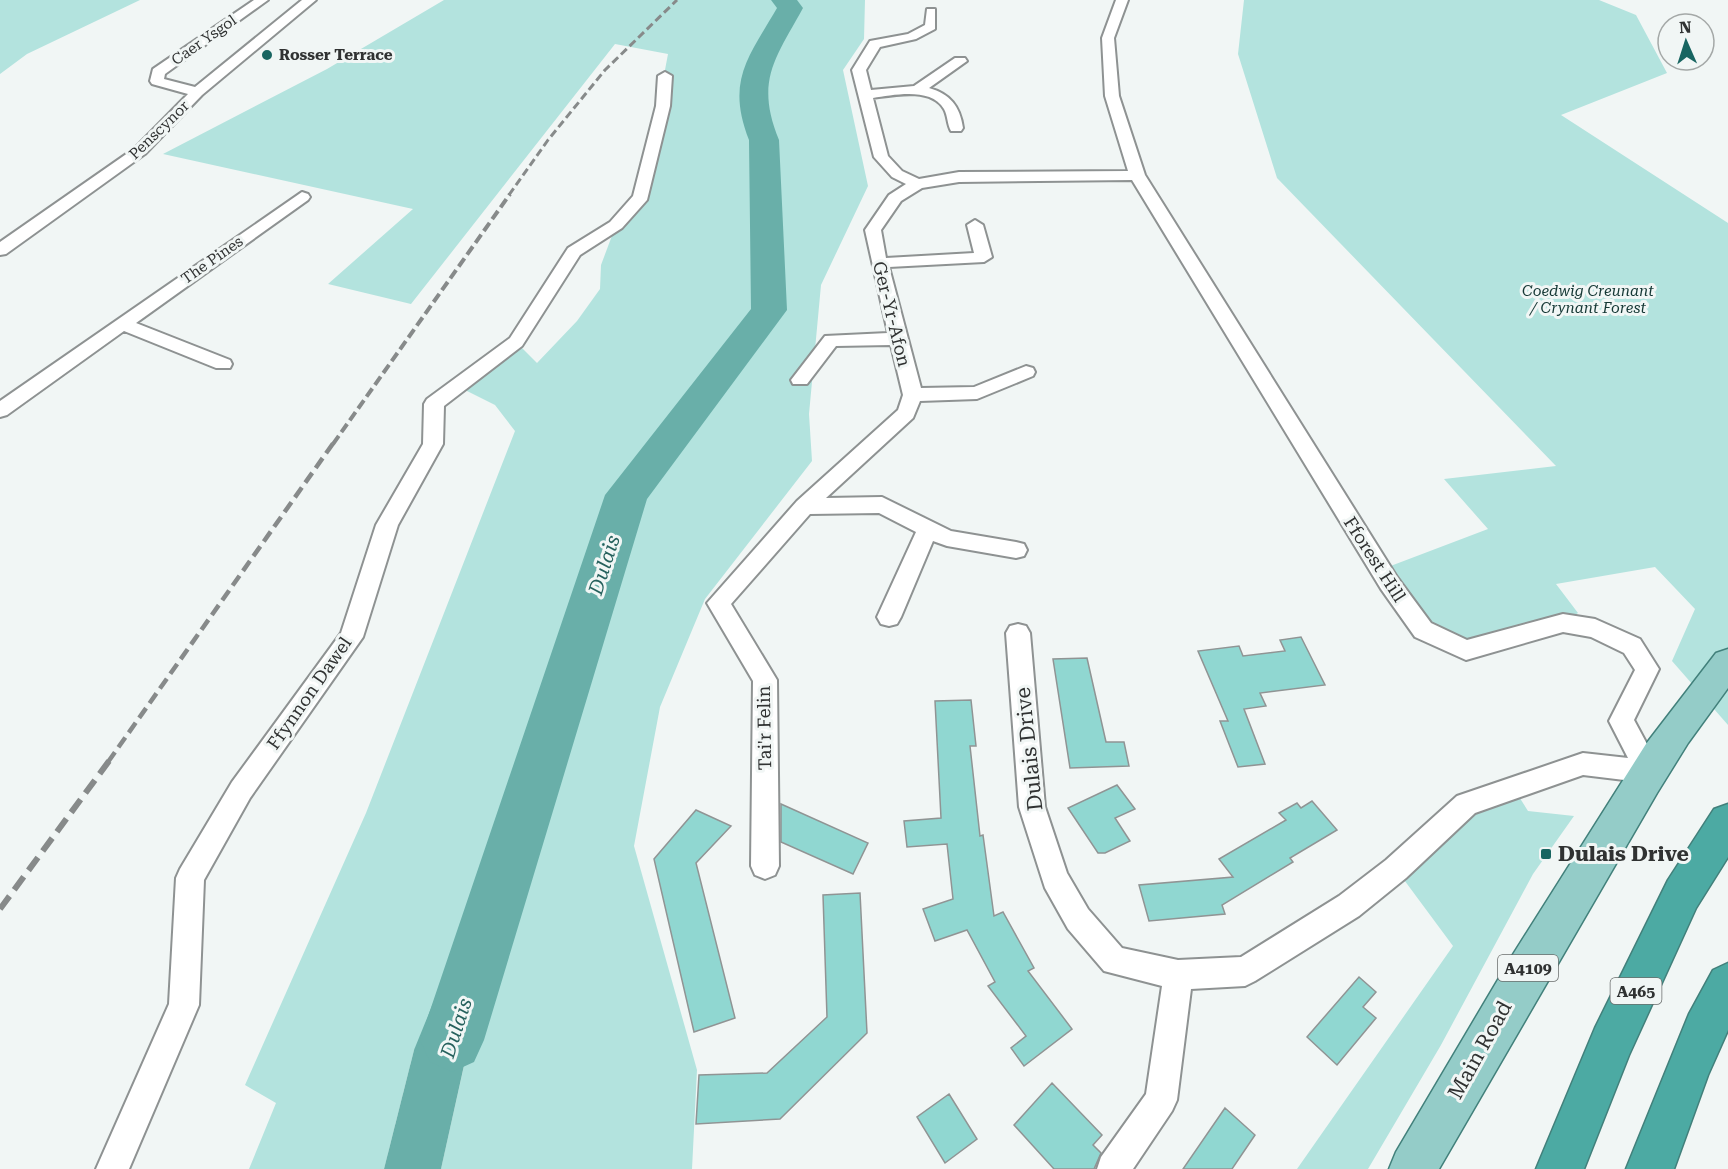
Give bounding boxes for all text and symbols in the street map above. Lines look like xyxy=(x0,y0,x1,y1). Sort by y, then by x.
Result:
street label: Caer Ysgol xyxy=(168,11,240,69)
north arrow xyxy=(1656,12,1716,72)
text: N xyxy=(1679,18,1692,37)
place label: Rosser Terrace xyxy=(279,46,393,64)
marker: Rosser Terrace xyxy=(260,48,274,62)
street label: Penscynor xyxy=(125,97,193,163)
street label: The Pines xyxy=(178,232,246,288)
street label: Ger-Yr-Afon xyxy=(869,259,915,369)
park label: Coedwig Creunant / Crynant Forest xyxy=(1522,282,1654,317)
street label: Fforest Hill xyxy=(1340,512,1411,606)
water label: Dulais xyxy=(583,532,625,599)
street label: Ffynnon Dawel xyxy=(262,632,356,753)
street label: Tai'r Felin xyxy=(753,685,775,770)
street label: Dulais Drive xyxy=(1011,686,1047,812)
place label: Dulais Drive xyxy=(1558,842,1689,866)
marker: Dulais Drive xyxy=(1539,847,1553,861)
road number: A4109 xyxy=(1498,955,1558,981)
road number: A465 xyxy=(1610,978,1662,1004)
water label: Dulais xyxy=(435,995,477,1062)
street label: Main Road xyxy=(1443,996,1517,1103)

